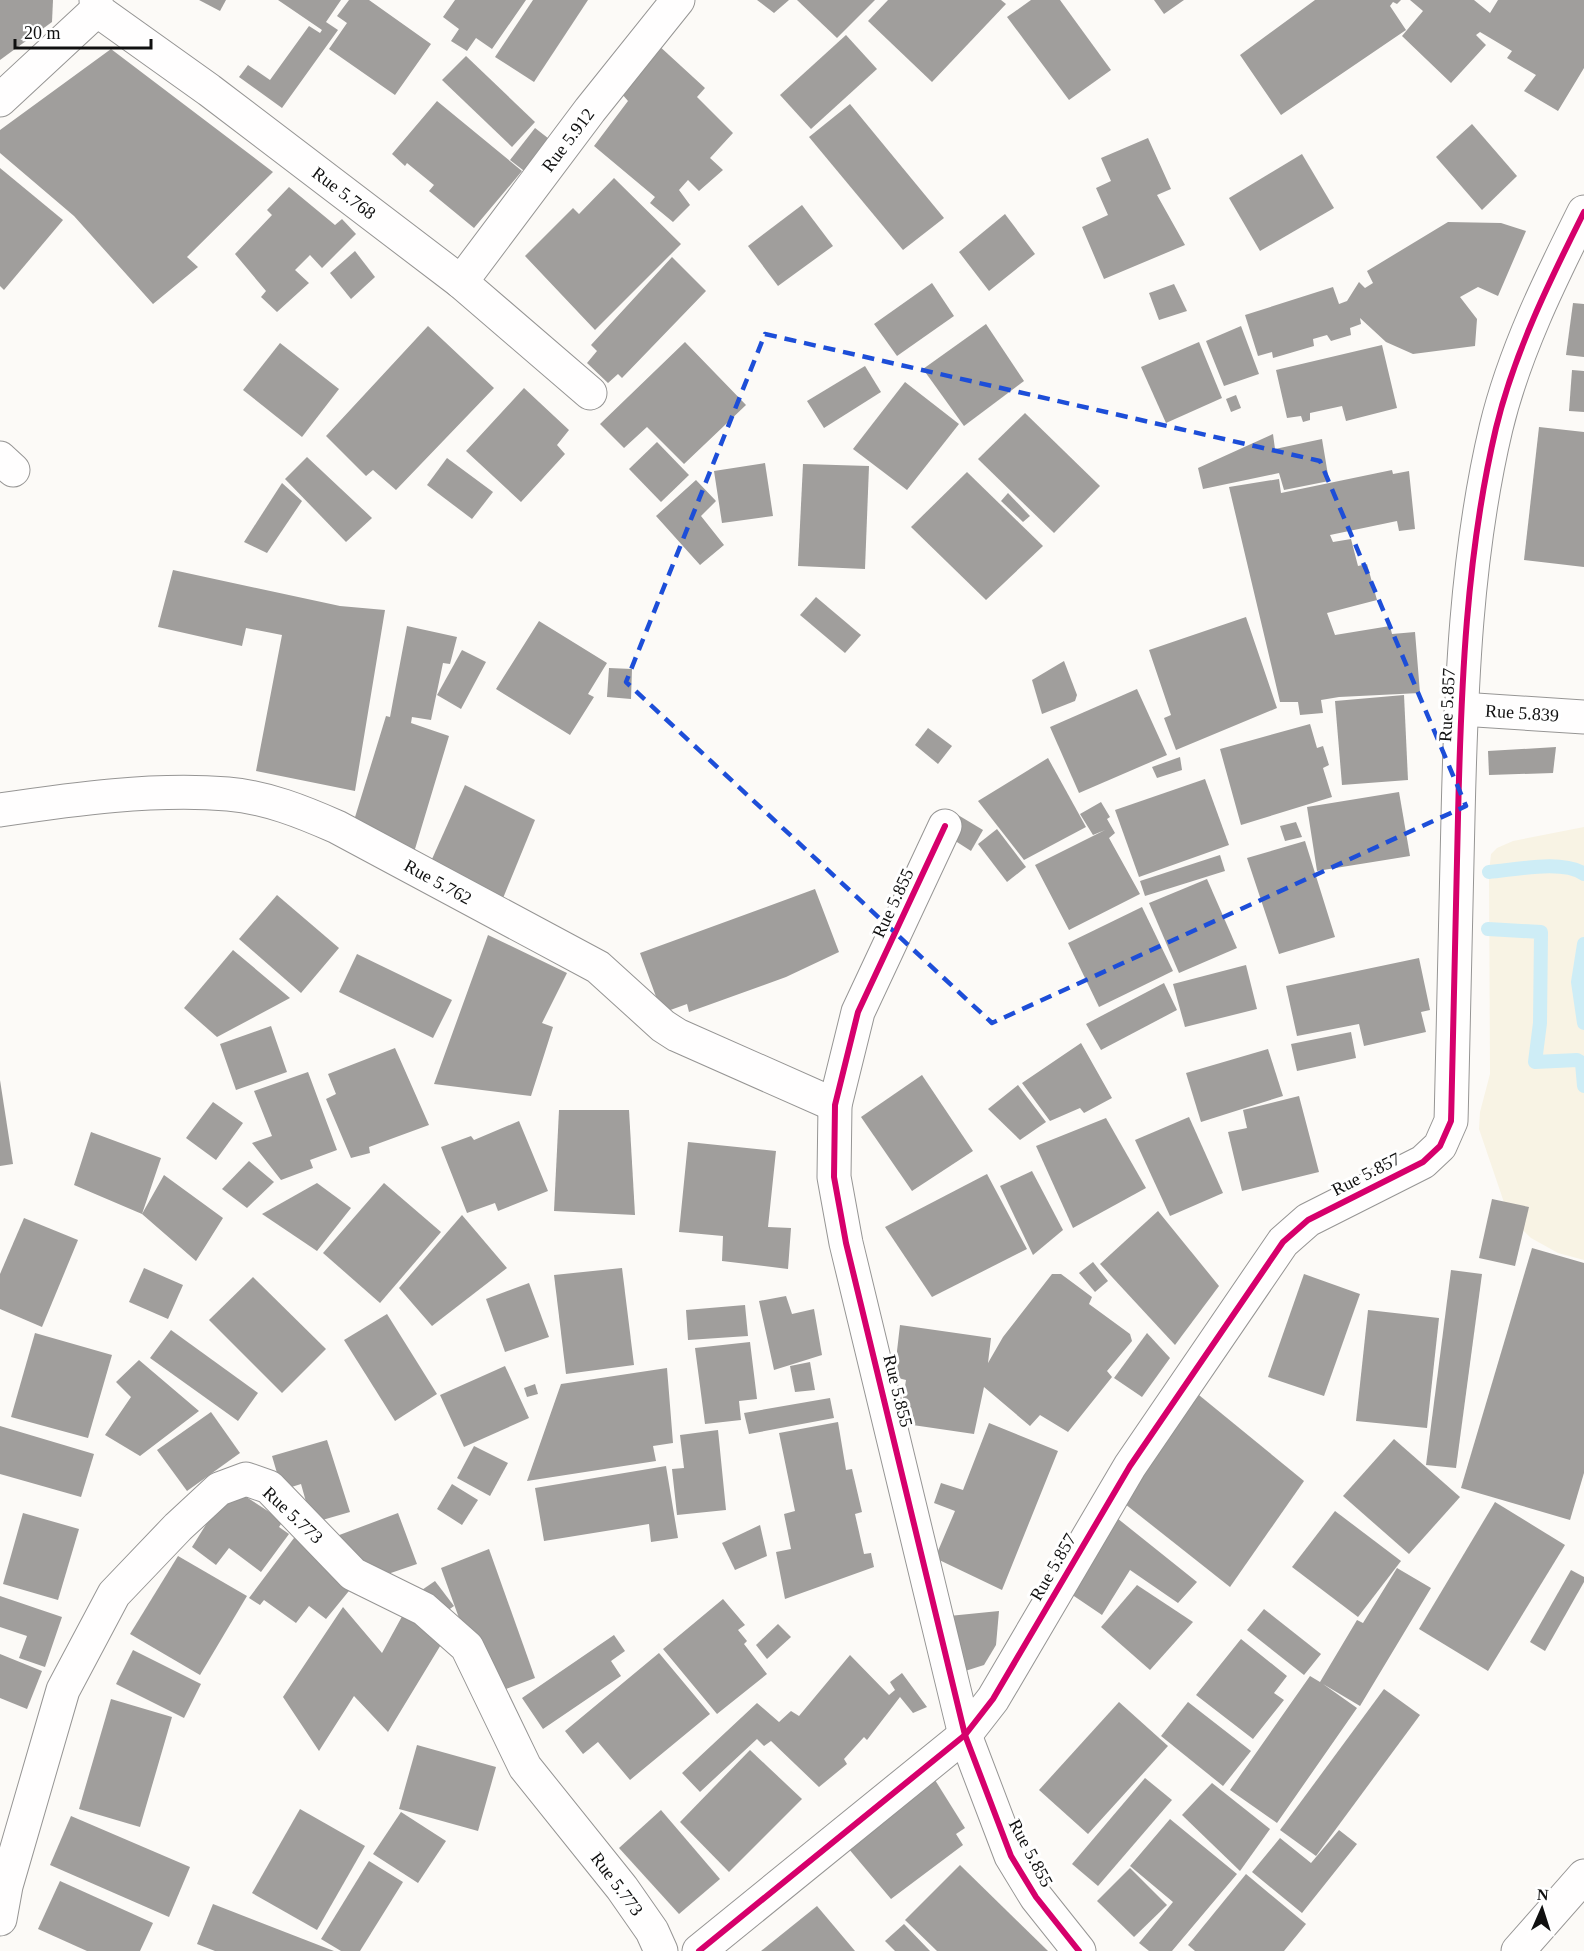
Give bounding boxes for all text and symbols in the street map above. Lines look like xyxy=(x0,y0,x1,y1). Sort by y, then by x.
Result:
scale bar xyxy=(15,12,152,50)
text: 20 m xyxy=(24,23,61,43)
street label: Rue 5.912 xyxy=(538,104,598,176)
street label: Rue 5.768 xyxy=(308,163,380,223)
street label: Rue 5.857 xyxy=(1435,668,1459,742)
street label: Rue 5.839 xyxy=(1484,700,1560,726)
street label: Rue 5.762 xyxy=(401,855,475,909)
street label: Rue 5.855 xyxy=(868,865,918,941)
street label: Rue 5.857 xyxy=(1328,1148,1404,1200)
street label: Rue 5.855 xyxy=(879,1353,917,1429)
street label: Rue 5.773 xyxy=(259,1482,327,1548)
street label: Rue 5.857 xyxy=(1026,1530,1080,1604)
street label: Rue 5.855 xyxy=(1005,1816,1057,1890)
street label: Rue 5.773 xyxy=(587,1848,647,1920)
north arrow xyxy=(1512,1879,1572,1939)
text: N xyxy=(1537,1886,1549,1903)

